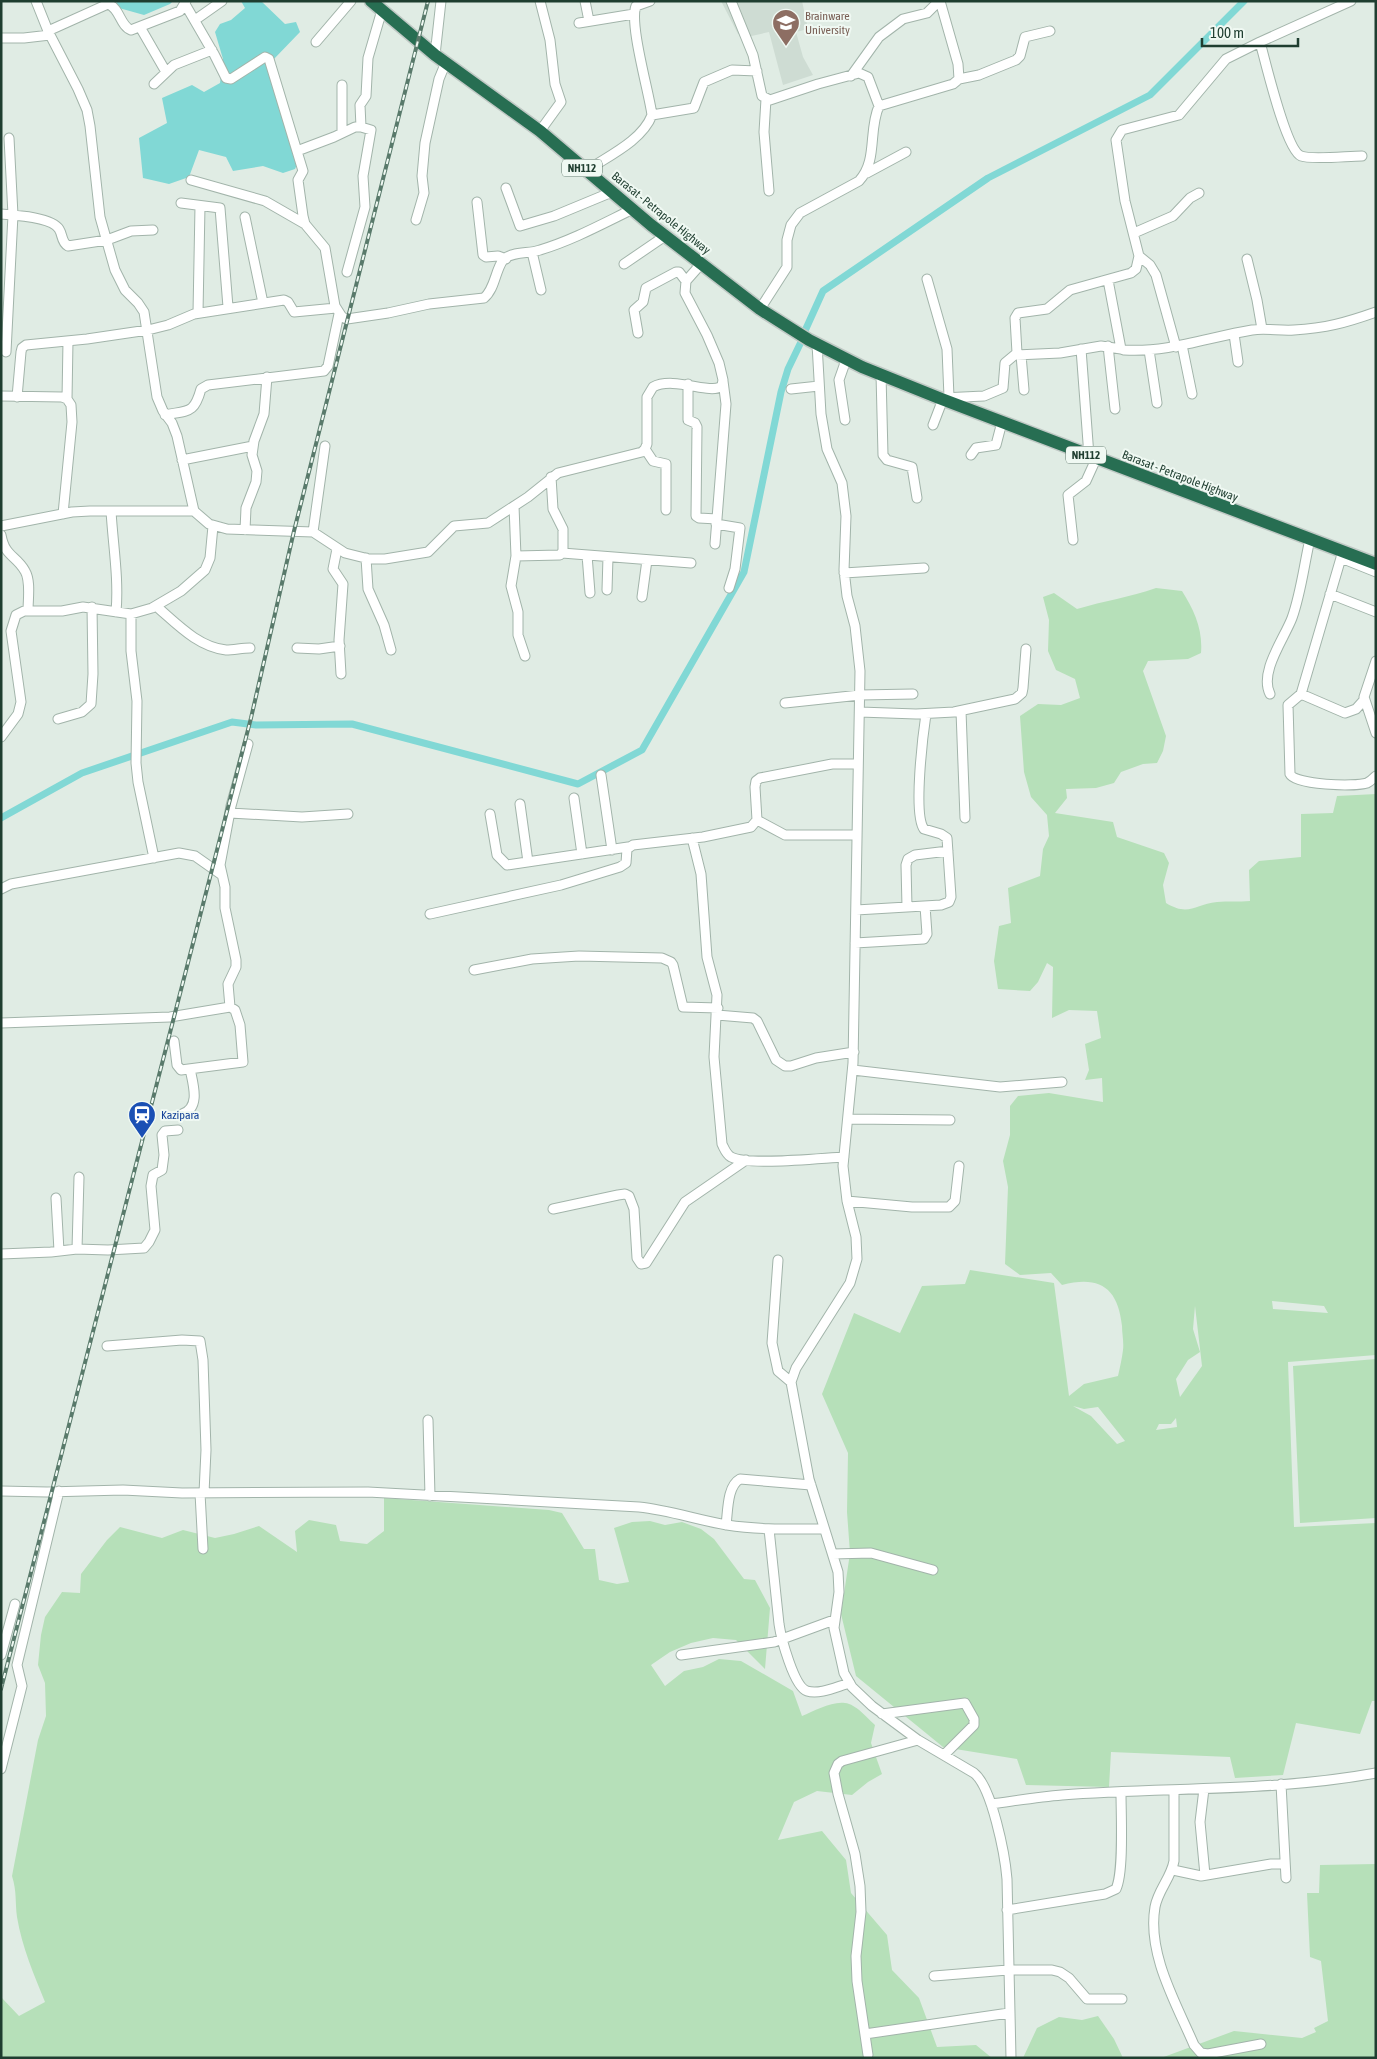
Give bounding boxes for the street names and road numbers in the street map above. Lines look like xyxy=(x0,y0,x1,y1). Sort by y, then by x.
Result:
road number: NH112 xyxy=(562,160,602,177)
street label: Barasat - Petrapole Highway xyxy=(609,169,713,257)
road number: NH112 xyxy=(1066,446,1106,464)
street label: Barasat - Petrapole Highway xyxy=(1120,447,1240,505)

